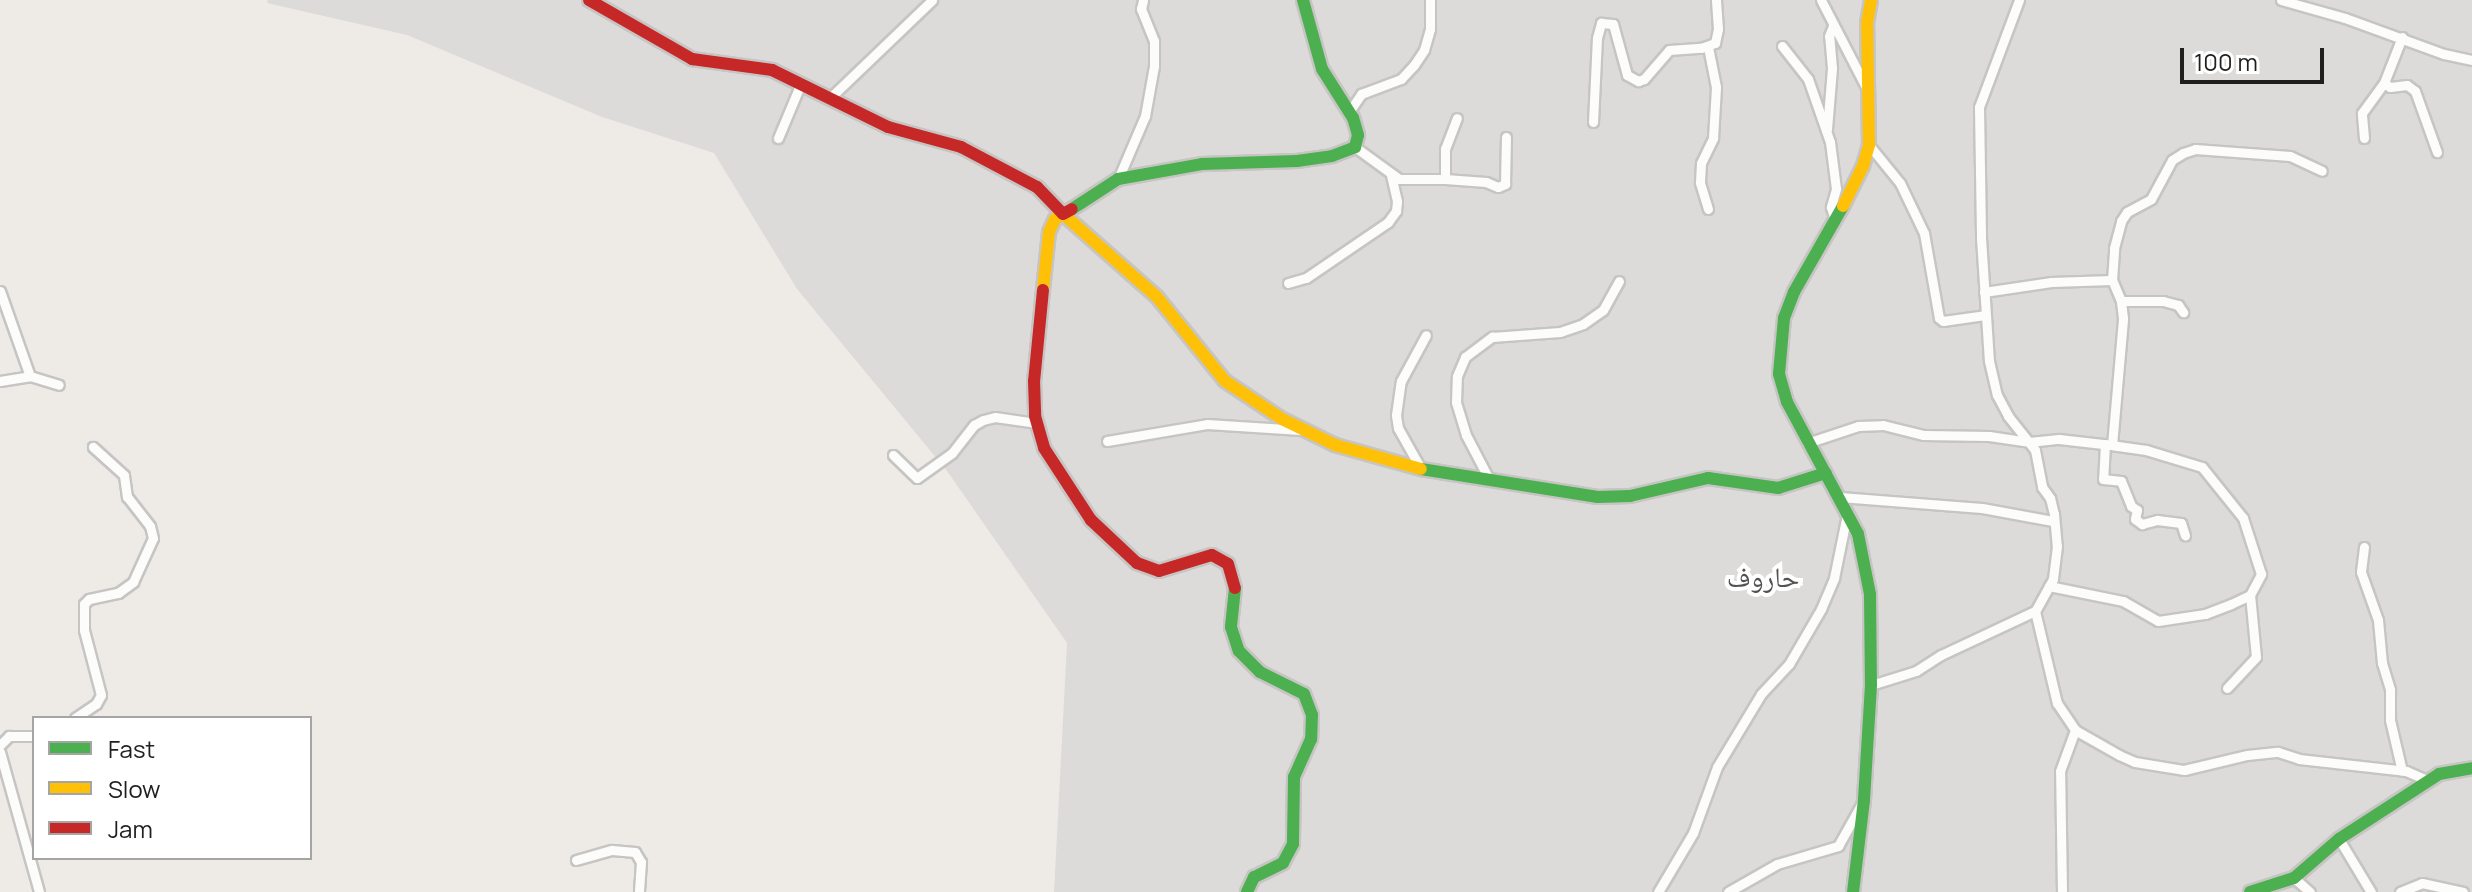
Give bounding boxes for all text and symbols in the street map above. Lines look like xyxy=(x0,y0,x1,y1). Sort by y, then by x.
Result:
scale bar xyxy=(2184,32,2328,82)
text: 100 m xyxy=(2194,45,2258,78)
district label: حاروف xyxy=(1727,559,1799,593)
legend xyxy=(32,716,312,860)
text: Fast xyxy=(108,732,155,765)
text: Slow xyxy=(108,772,161,805)
text: Jam xyxy=(108,812,153,845)

